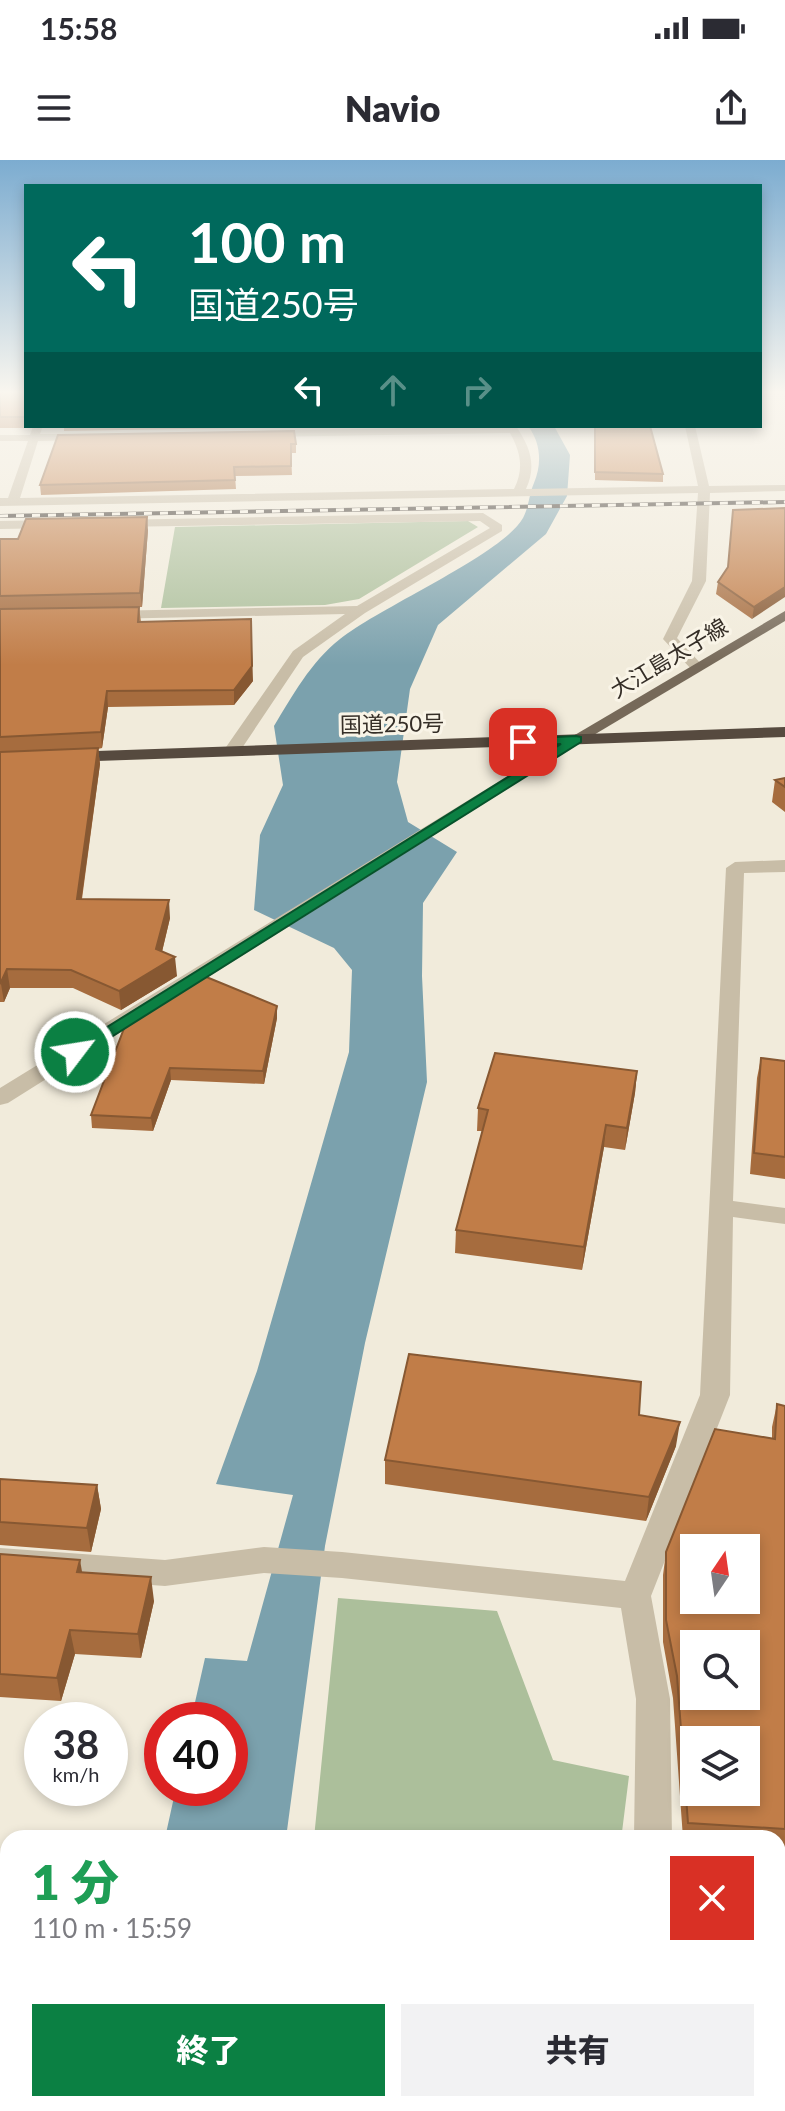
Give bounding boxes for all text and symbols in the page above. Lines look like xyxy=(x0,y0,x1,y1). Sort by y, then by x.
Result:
text: 15:58 xyxy=(40,10,117,46)
icon: menu xyxy=(32,86,76,130)
text: Navio xyxy=(345,86,440,130)
icon: share xyxy=(709,86,753,130)
text: 100 m xyxy=(188,208,346,275)
icon: left xyxy=(56,216,160,320)
text: 国道250号 xyxy=(188,282,359,326)
icon: left xyxy=(287,368,331,412)
icon: ahead xyxy=(371,368,415,412)
icon: right xyxy=(455,368,499,412)
street label: 大江島太子線 xyxy=(605,612,732,703)
pin xyxy=(489,708,557,776)
street label: 国道250号 xyxy=(340,709,444,738)
icon: arrive xyxy=(501,720,545,764)
position arrow xyxy=(33,1010,117,1094)
north arrow xyxy=(680,1534,760,1614)
map controls xyxy=(680,1534,760,1806)
button: search xyxy=(680,1630,760,1710)
speed limit sign: 40 xyxy=(144,1702,248,1806)
text: 38 xyxy=(53,1720,99,1768)
button: layers xyxy=(680,1726,760,1806)
text: km/h xyxy=(53,1762,99,1786)
text: 1 分 xyxy=(32,1853,119,1910)
button: close xyxy=(670,1856,754,1940)
text: 110 m · 15:59 xyxy=(32,1912,192,1944)
button: 終了 xyxy=(32,2004,385,2096)
button: 共有 xyxy=(401,2004,754,2096)

